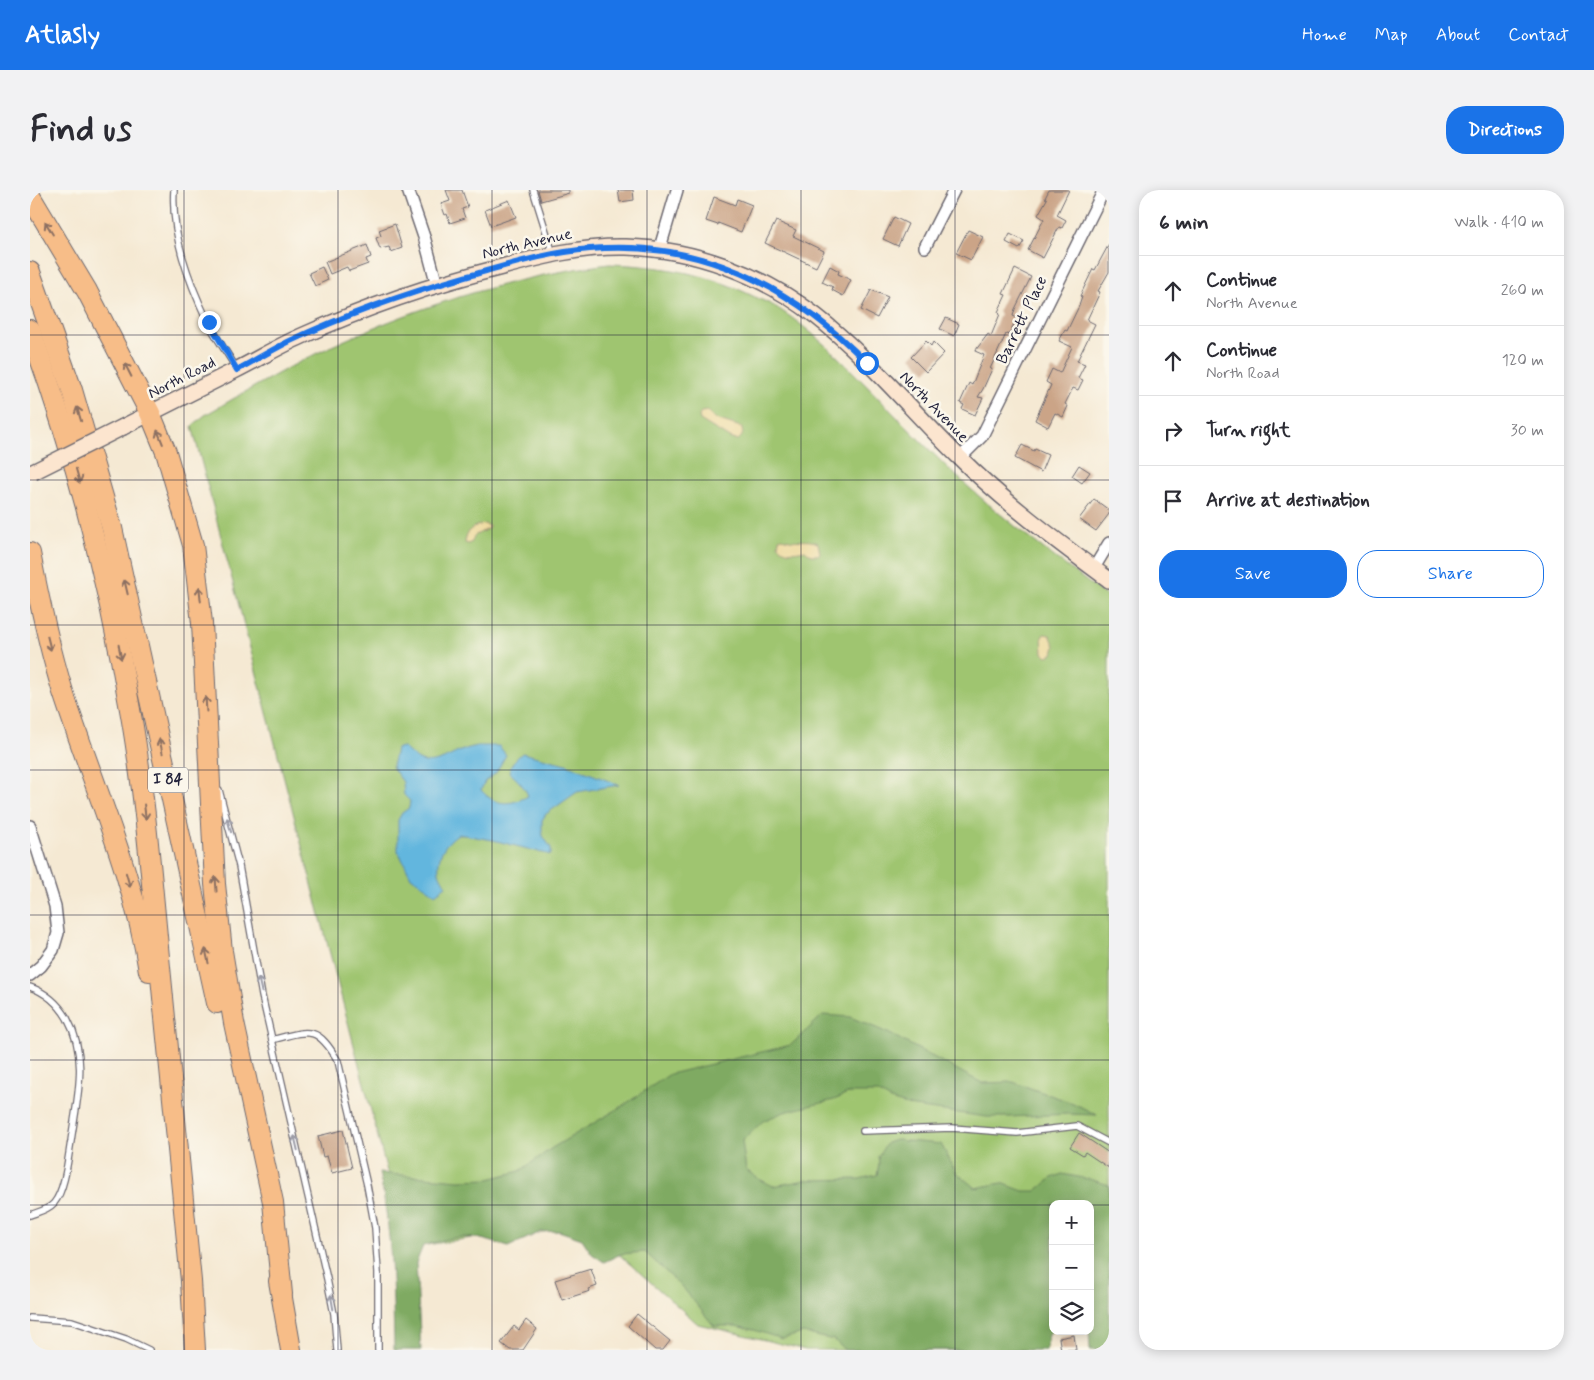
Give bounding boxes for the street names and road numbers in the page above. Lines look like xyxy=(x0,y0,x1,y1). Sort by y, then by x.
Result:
street label: North Avenue xyxy=(480,223,574,265)
street label: Barrett Place xyxy=(992,272,1052,368)
street label: North Road xyxy=(144,352,220,404)
street label: North Avenue xyxy=(895,367,973,447)
road number: I 84 xyxy=(148,768,188,792)

